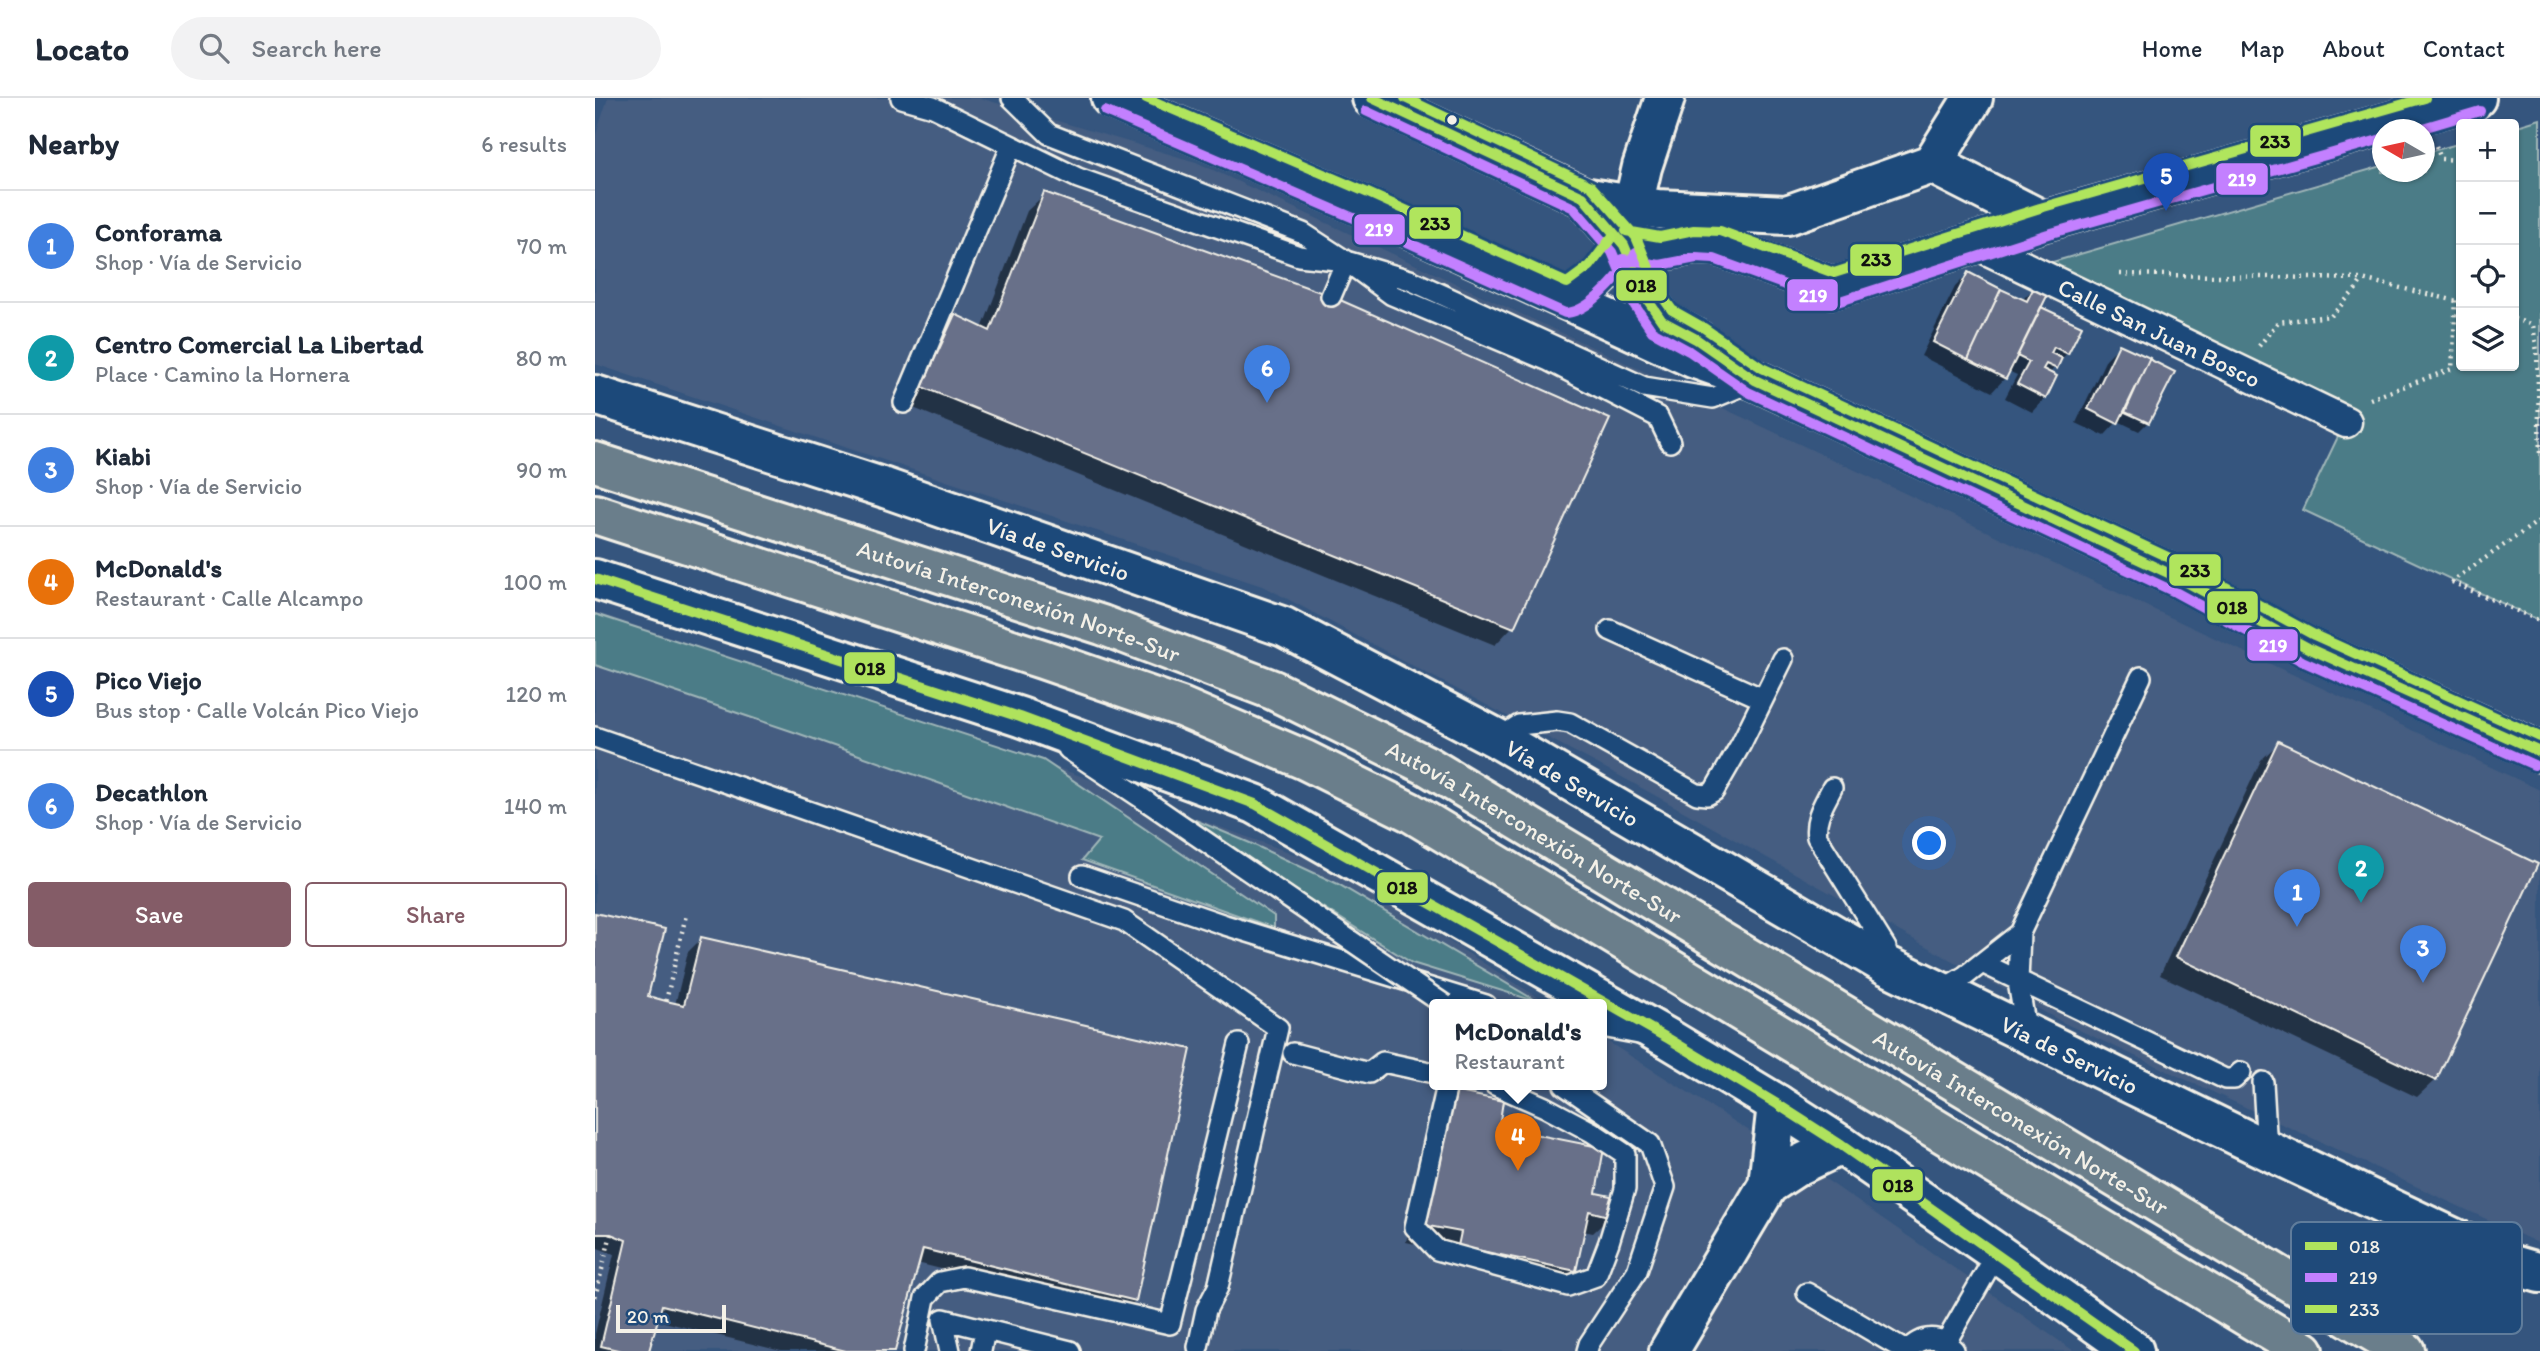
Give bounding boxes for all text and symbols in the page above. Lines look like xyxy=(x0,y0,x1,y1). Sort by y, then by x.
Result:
search box xyxy=(171,17,661,80)
text: Locato xyxy=(35,29,129,68)
icon: search xyxy=(195,29,233,67)
text: Search here xyxy=(251,32,382,64)
text: Home xyxy=(2142,34,2202,63)
text: Map xyxy=(2240,34,2284,63)
text: About xyxy=(2322,34,2385,63)
text: Contact xyxy=(2423,34,2505,63)
unlabelled marker xyxy=(1445,113,1459,127)
north arrow xyxy=(2372,119,2435,182)
map controls xyxy=(2456,119,2519,371)
button: + xyxy=(2456,119,2519,182)
line badge: 233 xyxy=(2249,124,2302,158)
text: Nearby xyxy=(28,125,119,162)
text: 6 results xyxy=(481,130,567,158)
text: 233 xyxy=(2260,130,2290,153)
pin: 5 xyxy=(2143,153,2189,211)
line badge: 219 xyxy=(2215,162,2269,196)
text: 219 xyxy=(2228,168,2256,191)
button: − xyxy=(2456,182,2519,245)
line badge: 233 xyxy=(1408,206,1462,240)
text: 233 xyxy=(1420,212,1450,235)
line badge: 219 xyxy=(1353,213,1406,246)
text: Conforama xyxy=(95,216,222,248)
text: 219 xyxy=(1365,218,1393,241)
text: 1 xyxy=(46,232,56,260)
text: 70 m xyxy=(517,232,567,260)
line badge: 233 xyxy=(1849,243,1903,277)
button: locate xyxy=(2456,245,2519,308)
text: Shop · Vía de Servicio xyxy=(95,248,302,276)
text: 233 xyxy=(1861,248,1891,271)
line badge: 018 xyxy=(1615,269,1668,302)
street label: Calle San Juan Bosco xyxy=(2054,271,2266,393)
text: 018 xyxy=(1626,274,1657,297)
line badge: 219 xyxy=(1786,278,1839,312)
text: 219 xyxy=(1799,284,1827,307)
button: layers xyxy=(2456,308,2519,371)
text: Centro Comercial La Libertad xyxy=(95,328,423,360)
text: 2 xyxy=(45,344,57,372)
text: 80 m xyxy=(516,344,567,372)
pin: 6 xyxy=(1244,345,1290,403)
text: Place · Camino la Hornera xyxy=(95,360,350,388)
text: Kiabi xyxy=(95,440,151,472)
text: 3 xyxy=(45,456,57,484)
text: 90 m xyxy=(516,456,567,484)
text: Shop · Vía de Servicio xyxy=(95,472,302,500)
street label: Vía de Servicio xyxy=(983,510,1134,587)
street label: Autovía Interconexión Norte-Sur xyxy=(854,533,1185,668)
text: McDonald's xyxy=(95,552,222,584)
line badge: 233 xyxy=(2168,553,2222,587)
text: 233 xyxy=(2180,559,2210,582)
text: 4 xyxy=(44,568,58,596)
text: 100 m xyxy=(503,568,567,596)
text: Restaurant · Calle Alcampo xyxy=(95,584,364,612)
line badge: 018 xyxy=(2206,590,2259,624)
text: 018 xyxy=(2217,596,2248,619)
line badge: 219 xyxy=(2246,628,2299,662)
text: 219 xyxy=(2259,634,2287,657)
line badge: 018 xyxy=(843,651,896,685)
text: 018 xyxy=(855,657,886,680)
text: Pico Viejo xyxy=(95,664,202,696)
text: 5 xyxy=(45,680,57,708)
text: 120 m xyxy=(506,680,567,708)
text: Bus stop · Calle Volcán Pico Viejo xyxy=(95,696,419,724)
street label: Vía de Servicio xyxy=(1501,732,1644,833)
street label: Autovía Interconexión Norte-Sur xyxy=(1382,733,1688,930)
text: Decathlon xyxy=(95,776,208,808)
text: 6 xyxy=(45,792,57,820)
text: 140 m xyxy=(504,792,567,820)
text: Shop · Vía de Servicio xyxy=(95,808,302,836)
your location xyxy=(1912,826,1946,860)
pin: 2 xyxy=(2338,845,2384,903)
pin: 1 xyxy=(2274,869,2320,927)
line badge: 018 xyxy=(1376,871,1429,904)
text: 018 xyxy=(1387,876,1418,899)
button: Save xyxy=(28,882,291,947)
button: Share xyxy=(305,882,567,947)
pin: 3 xyxy=(2400,925,2446,983)
popup xyxy=(1429,999,1607,1090)
street label: Vía de Servicio xyxy=(1996,1009,2143,1100)
text: McDonald's xyxy=(1454,1015,1582,1047)
street label: Autovía Interconexión Norte-Sur xyxy=(1869,1022,2175,1221)
text: Restaurant xyxy=(1454,1047,1565,1075)
pin: 4 xyxy=(1495,1113,1541,1171)
line badge: 018 xyxy=(1871,1168,1924,1202)
text: 018 xyxy=(1883,1174,1914,1197)
legend xyxy=(2291,1222,2522,1334)
text: 018 xyxy=(2349,1235,2380,1258)
text: 219 xyxy=(2349,1266,2378,1289)
text: 233 xyxy=(2349,1298,2380,1321)
scale bar xyxy=(616,1302,726,1334)
text: 20 m xyxy=(627,1305,669,1328)

